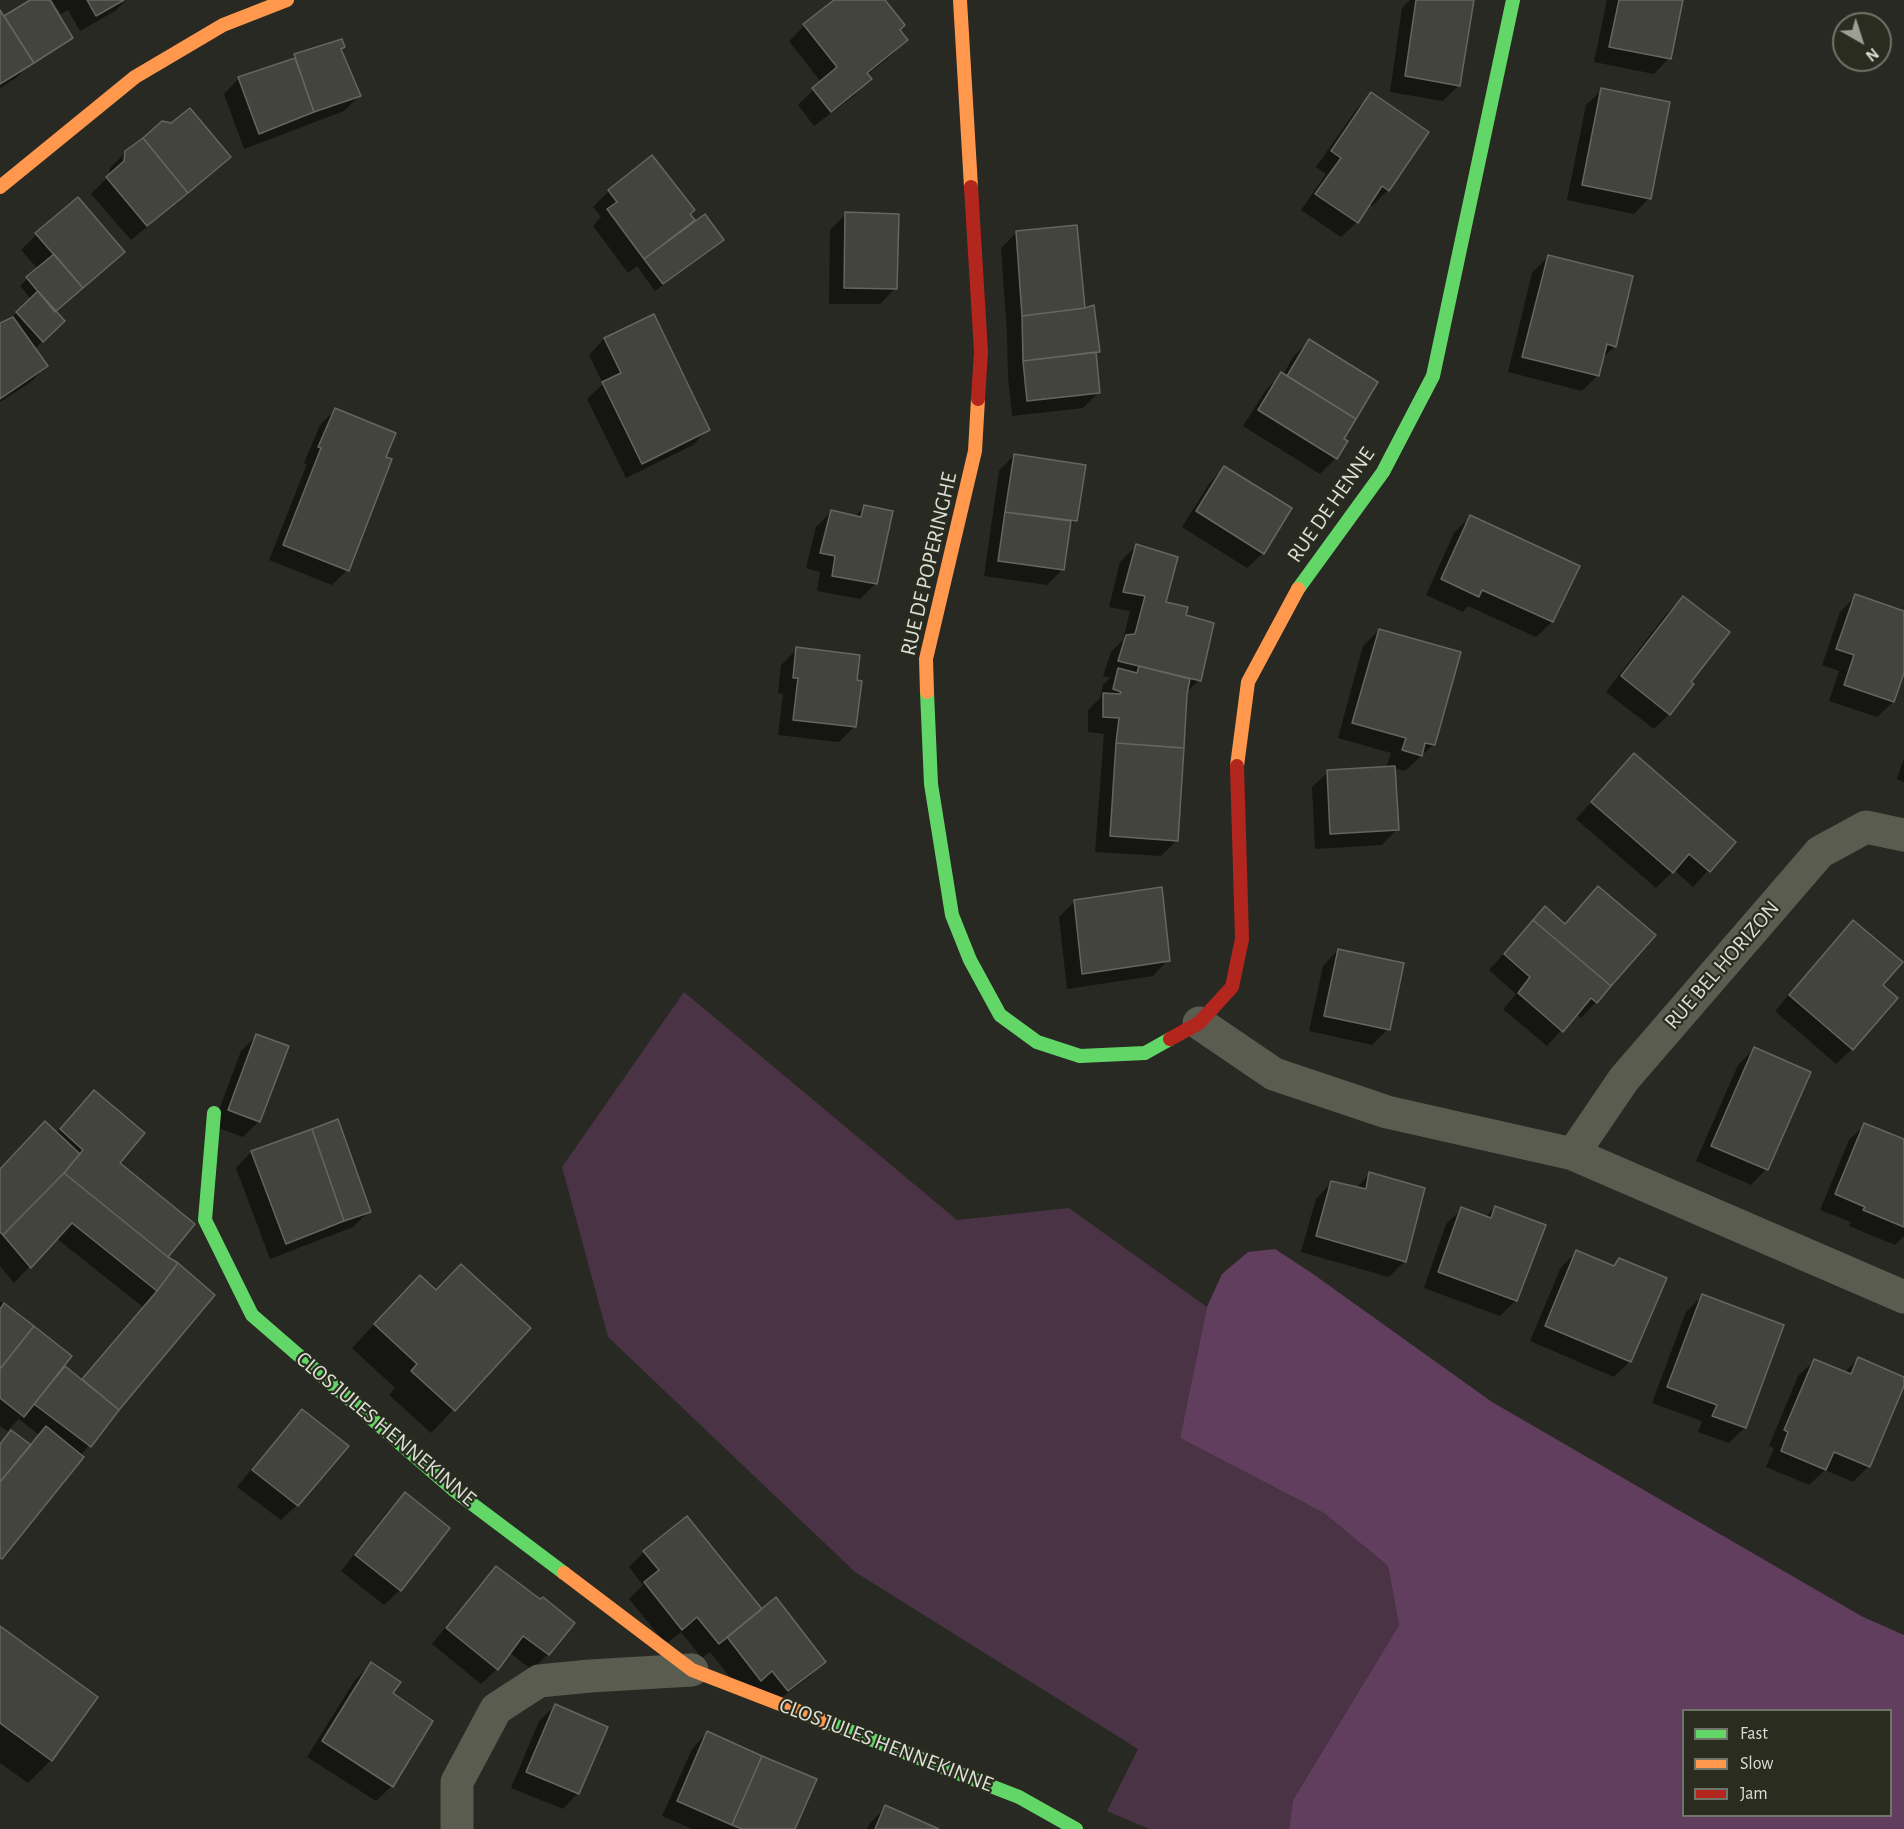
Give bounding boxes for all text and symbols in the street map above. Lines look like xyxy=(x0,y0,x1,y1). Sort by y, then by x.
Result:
north arrow xyxy=(1832,12,1892,72)
text: N xyxy=(1863,45,1881,64)
street label: RUE DE HENNE xyxy=(1282,442,1380,568)
street label: RUE DE POPERINGHE xyxy=(895,470,963,658)
street label: RUE BEL HORIZON xyxy=(1659,895,1785,1035)
street label: CLOS JULES HENNEKINNE xyxy=(291,1346,481,1512)
street label: CLOS JULES HENNEKINNE xyxy=(775,1692,997,1798)
legend xyxy=(1682,1709,1892,1817)
text: Fast xyxy=(1740,1725,1768,1743)
text: Slow xyxy=(1740,1755,1773,1773)
text: Jam xyxy=(1740,1785,1768,1803)

